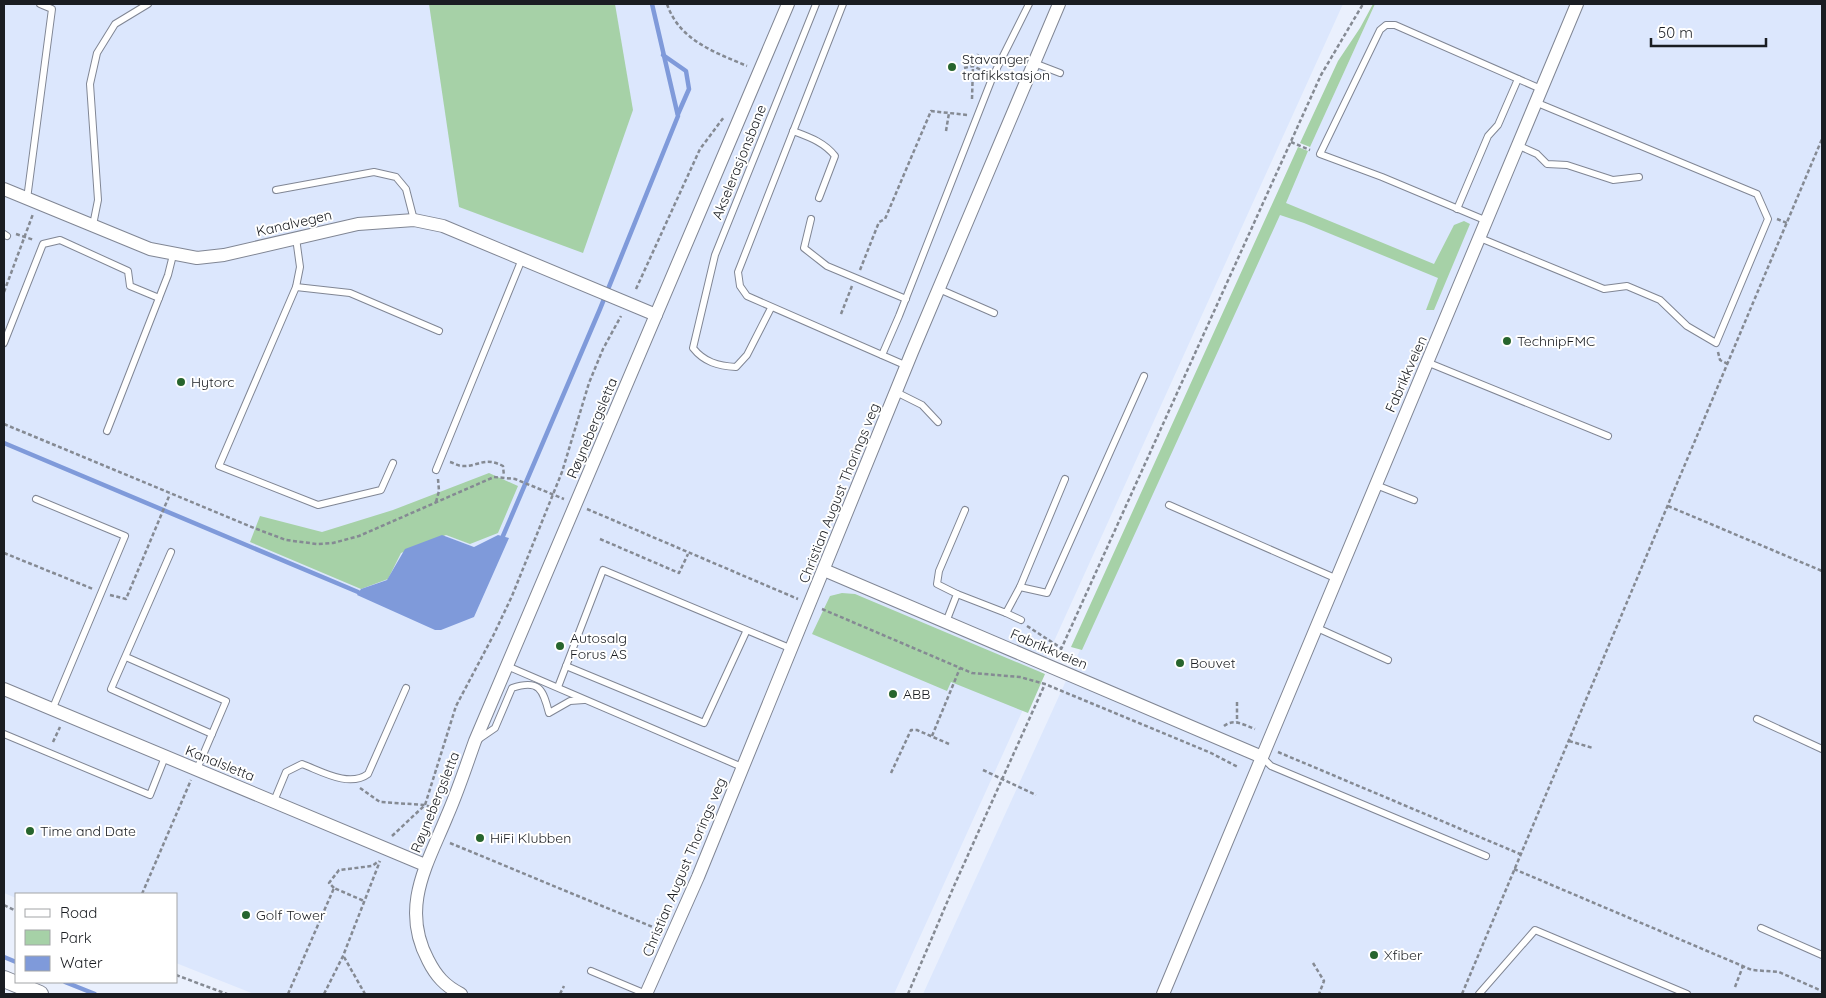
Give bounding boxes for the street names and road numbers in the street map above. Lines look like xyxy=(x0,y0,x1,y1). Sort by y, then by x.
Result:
street label: Akselerasjonsbane xyxy=(708,102,770,222)
street label: Kanalvegen xyxy=(254,206,334,240)
street label: Fabrikkveien xyxy=(1381,333,1431,415)
street label: Røynebergsletta xyxy=(563,375,621,481)
street label: Christian August Thorings veg xyxy=(795,400,883,586)
street label: Fabrikkveien xyxy=(1008,625,1090,673)
street label: Kanalsletta xyxy=(183,741,257,785)
street label: Røynebergsletta xyxy=(407,749,463,855)
street label: Christian August Thorings veg xyxy=(638,775,730,959)

